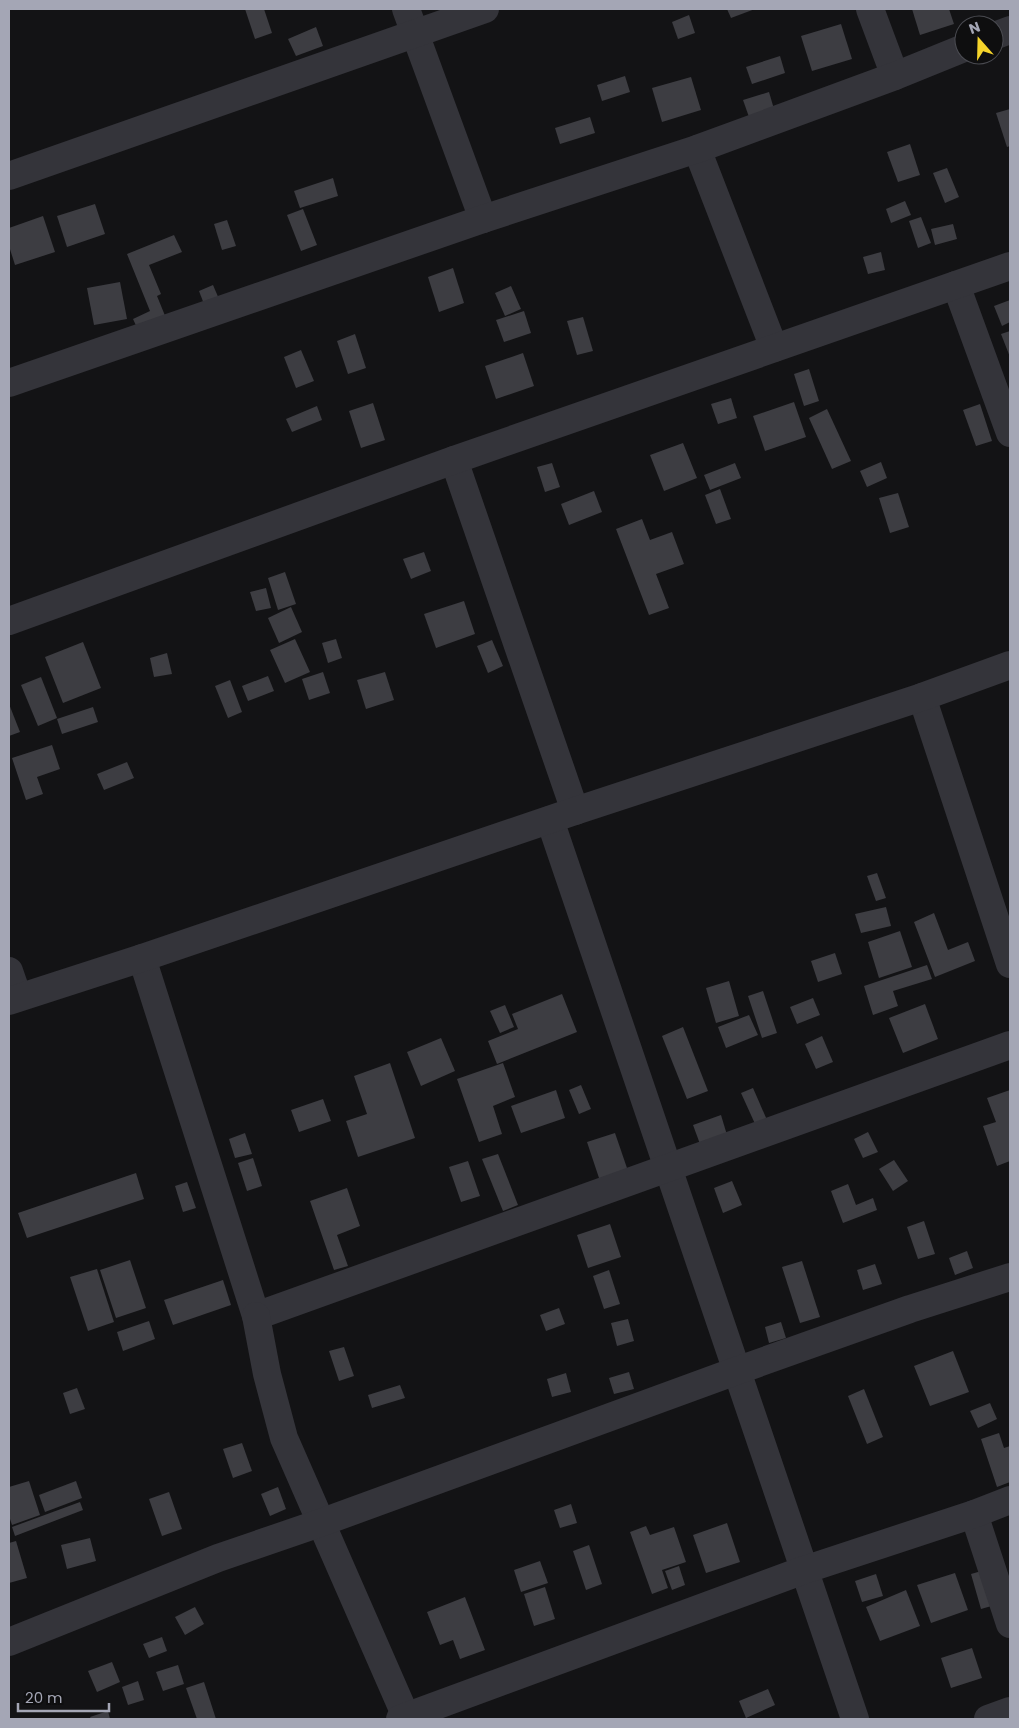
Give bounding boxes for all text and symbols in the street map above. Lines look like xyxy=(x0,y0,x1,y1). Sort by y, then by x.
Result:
north arrow xyxy=(954,15,1004,65)
text: N xyxy=(966,17,983,39)
scale bar xyxy=(18,1680,109,1712)
text: 20 m xyxy=(25,1687,63,1708)

